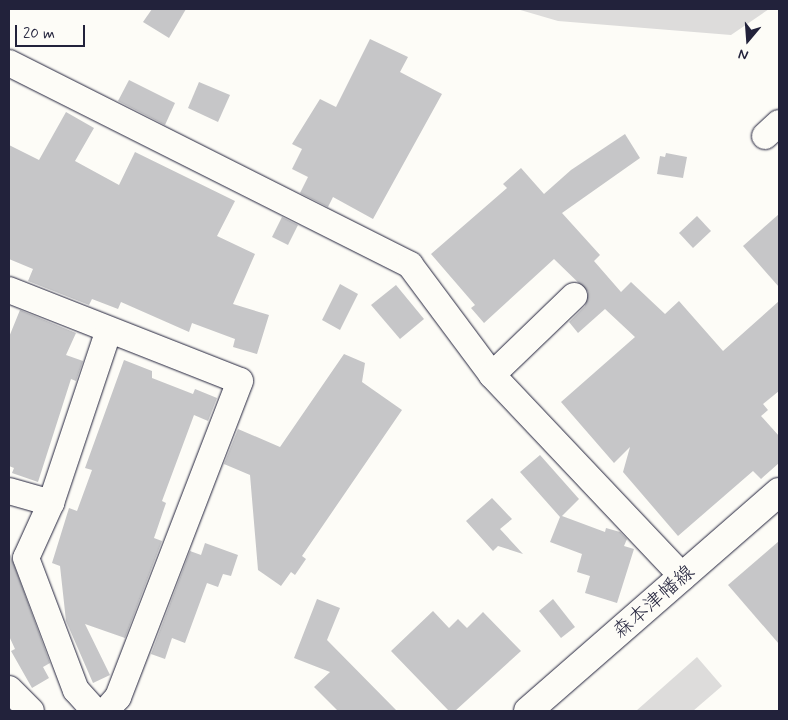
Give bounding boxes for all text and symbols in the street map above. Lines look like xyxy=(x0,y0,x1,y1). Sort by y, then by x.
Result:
scale bar xyxy=(18,15,88,47)
north arrow xyxy=(723,15,773,65)
text: 20 m xyxy=(23,24,55,44)
text: N xyxy=(736,44,751,64)
street label: 森本津幡線 xyxy=(608,560,700,644)

